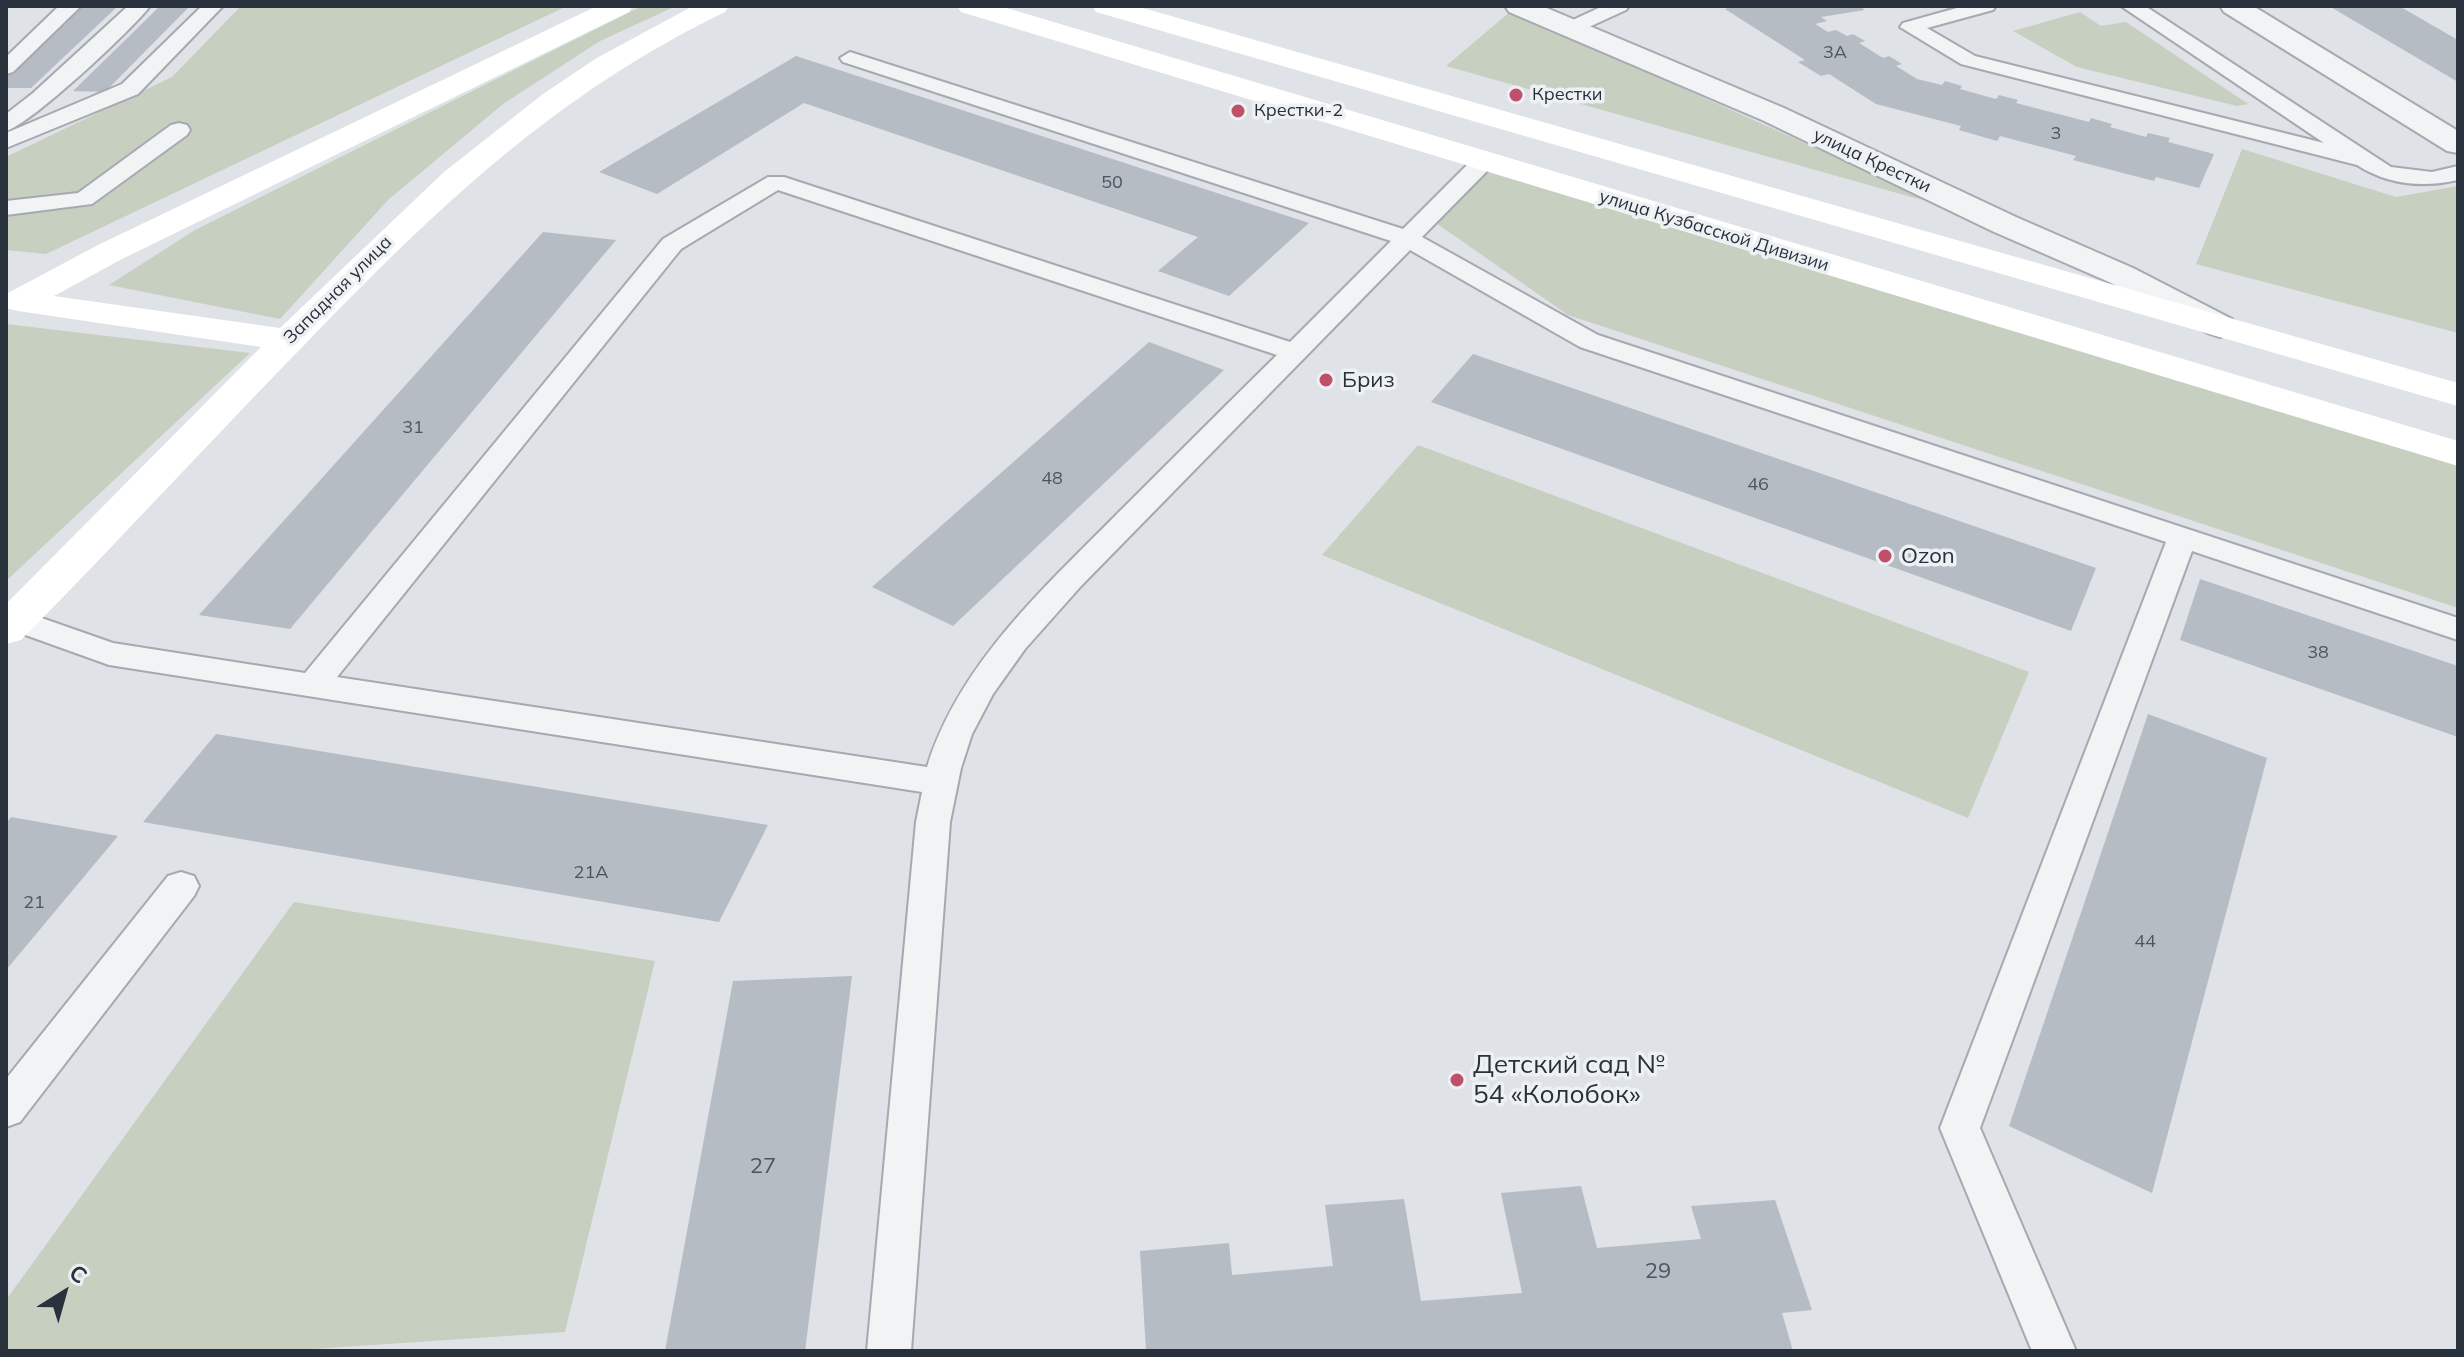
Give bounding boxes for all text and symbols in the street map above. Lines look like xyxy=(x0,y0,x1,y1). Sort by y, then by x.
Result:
house number: 3А xyxy=(1823,42,1847,64)
place label: Крестки xyxy=(1532,84,1602,106)
marker: Крестки xyxy=(1507,86,1525,104)
place label: Крестки-2 xyxy=(1254,100,1343,122)
marker: Крестки-2 xyxy=(1229,102,1247,120)
house number: 3 xyxy=(2051,123,2061,145)
street label: улица Крестки xyxy=(1810,124,1934,198)
house number: 50 xyxy=(1101,172,1123,194)
street label: улица Кузбасской Дивизии xyxy=(1597,186,1831,276)
street label: Западная улица xyxy=(279,231,397,349)
place label: Бриз xyxy=(1342,367,1395,393)
marker: Бриз xyxy=(1317,371,1335,389)
house number: 31 xyxy=(402,417,424,439)
house number: 48 xyxy=(1041,468,1063,490)
house number: 46 xyxy=(1747,474,1769,496)
place label: Ozon xyxy=(1901,543,1955,569)
marker: Ozon xyxy=(1876,547,1894,565)
house number: 38 xyxy=(2307,642,2329,664)
house number: 21А xyxy=(574,862,608,884)
house number: 21 xyxy=(23,892,45,914)
house number: 44 xyxy=(2134,931,2156,953)
place label: Детский сад № 54 «Колобок» xyxy=(1473,1049,1665,1110)
marker: Детский сад № 54 «Колобок» xyxy=(1448,1071,1466,1089)
house number: 27 xyxy=(750,1153,776,1179)
north arrow xyxy=(24,1253,104,1333)
text: С xyxy=(64,1258,93,1290)
house number: 29 xyxy=(1645,1258,1671,1284)

